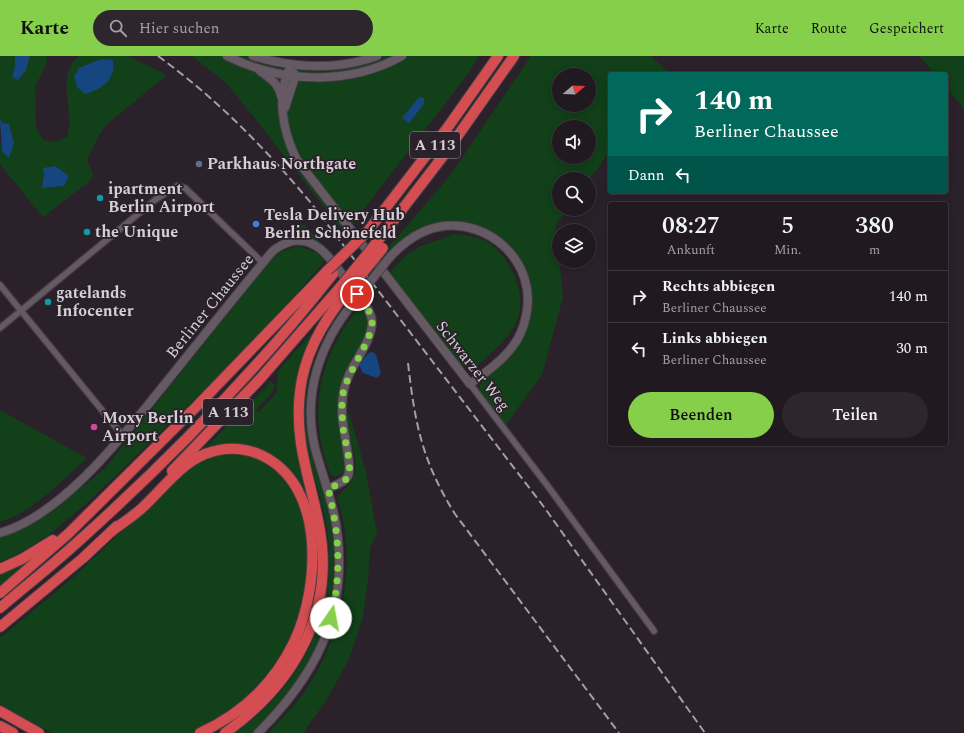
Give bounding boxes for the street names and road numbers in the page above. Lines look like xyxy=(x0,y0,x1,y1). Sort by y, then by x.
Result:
road number: A 113 xyxy=(410,132,460,158)
street label: Berliner Chaussee xyxy=(160,248,260,364)
street label: Schwarzer Weg xyxy=(430,316,516,416)
road number: A 113 xyxy=(203,399,253,425)

